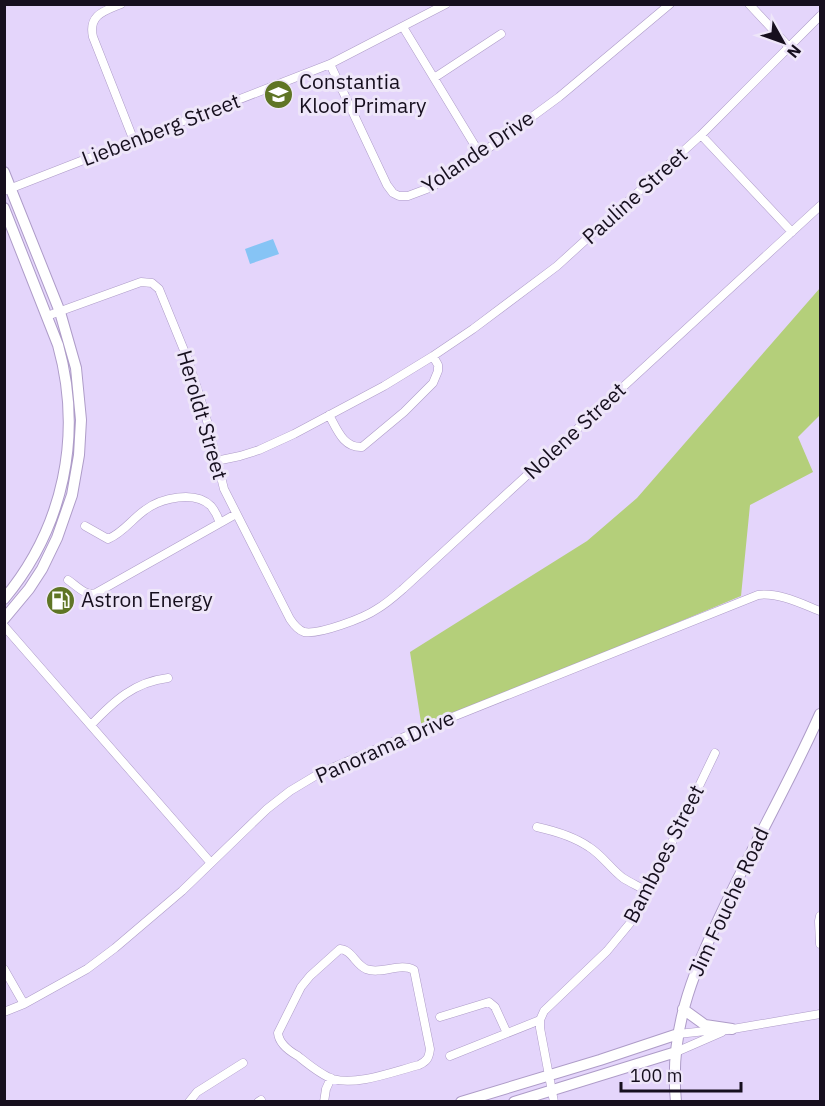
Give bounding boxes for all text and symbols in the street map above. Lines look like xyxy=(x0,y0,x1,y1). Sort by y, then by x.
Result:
north arrow xyxy=(753,12,813,72)
text: N xyxy=(783,41,806,63)
place label: Constantia Kloof Primary xyxy=(299,67,427,119)
school or university icon: Constantia Kloof Primary xyxy=(262,78,294,110)
street label: Liebenberg Street xyxy=(77,86,244,172)
street label: Yolande Drive xyxy=(416,103,539,199)
street label: Pauline Street xyxy=(576,140,693,250)
street label: Heroldt Street xyxy=(171,347,235,483)
street label: Nolene Street xyxy=(517,376,631,485)
fuel station icon: Astron Energy xyxy=(44,584,76,616)
place label: Astron Energy xyxy=(81,585,213,613)
street label: Panorama Drive xyxy=(311,703,459,789)
street label: Bamboes Street xyxy=(616,780,710,927)
street label: Jim Fouche Road xyxy=(681,823,775,981)
scale bar xyxy=(621,1055,741,1093)
text: 100 m xyxy=(630,1064,682,1087)

